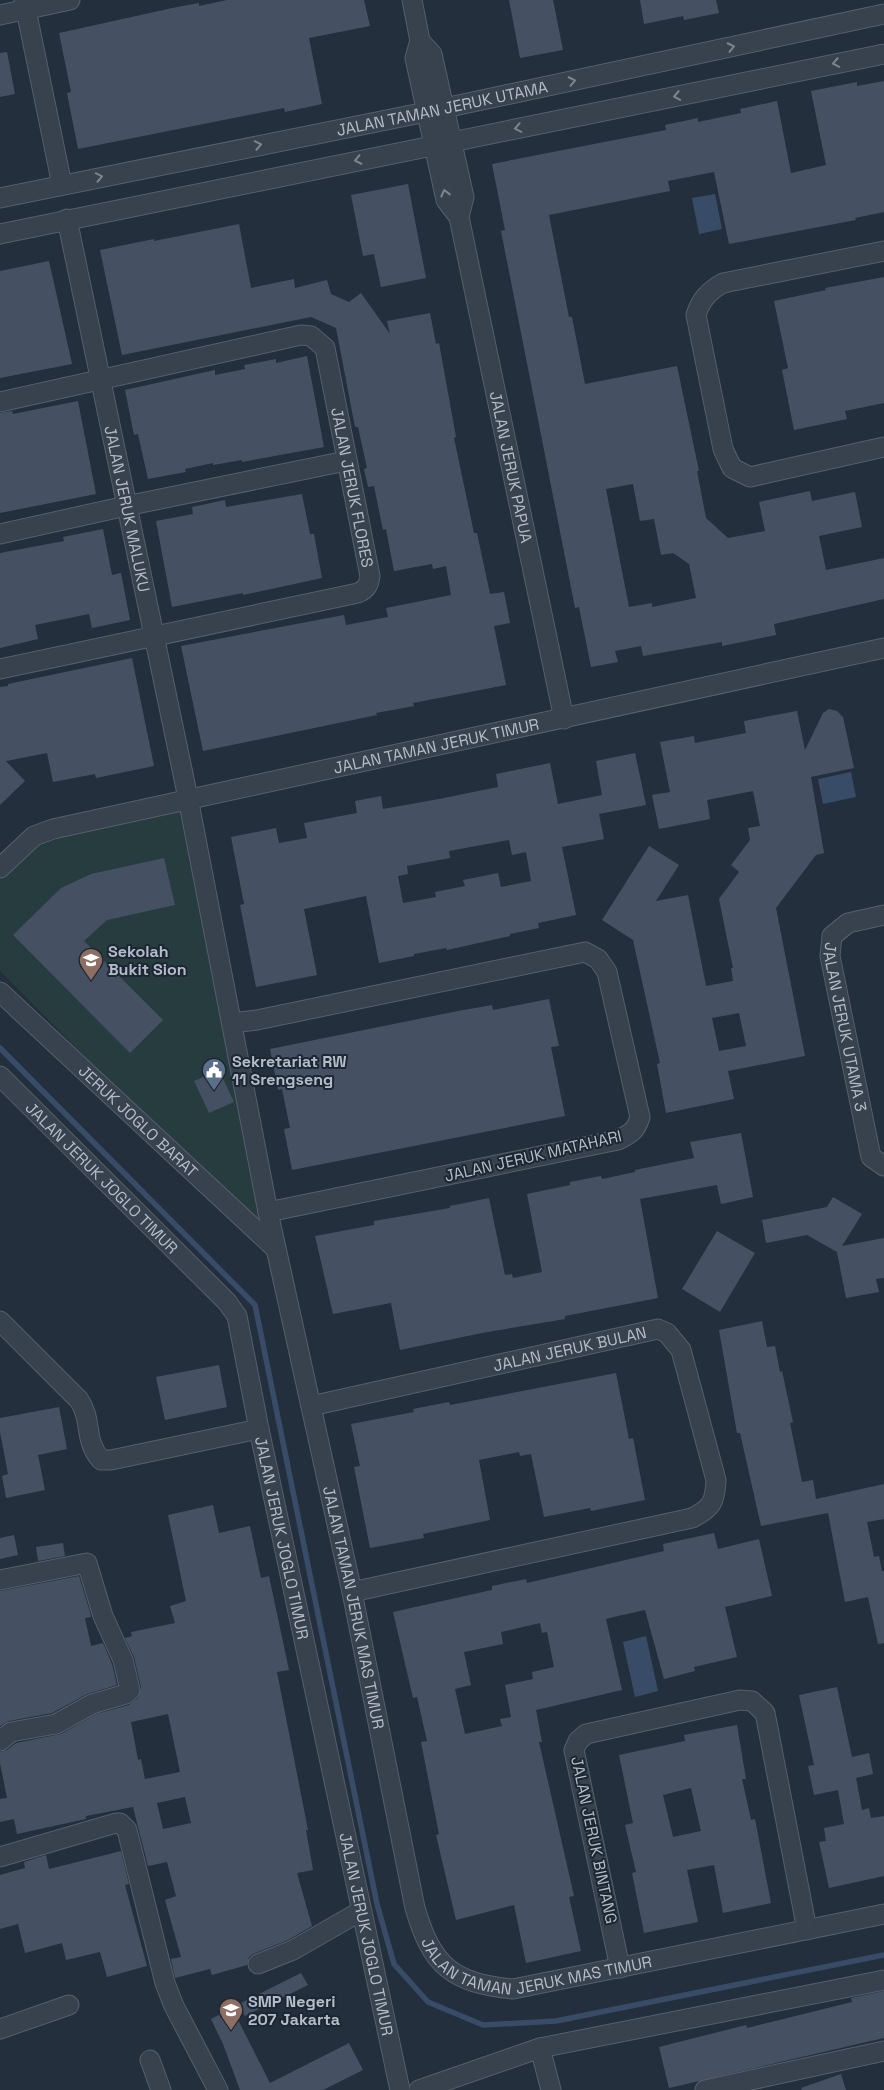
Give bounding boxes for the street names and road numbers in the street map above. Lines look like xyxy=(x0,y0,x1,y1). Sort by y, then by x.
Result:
street label: JALAN TAMAN JERUK UTAMA xyxy=(334,76,550,140)
street label: JALAN JERUK PAPUA xyxy=(485,389,537,545)
street label: JALAN JERUK FLORES xyxy=(326,406,379,569)
street label: JALAN JERUK MALUKU xyxy=(100,424,155,594)
street label: JALAN TAMAN JERUK TIMUR xyxy=(331,713,541,778)
street label: JALAN JERUK UTAMA 3 xyxy=(819,941,872,1113)
street label: JERUK JOGLO BARAT xyxy=(74,1060,203,1182)
street label: JALAN JERUK JOGLO TIMUR xyxy=(21,1097,183,1258)
street label: JALAN JERUK MATAHARI xyxy=(442,1125,624,1187)
street label: JALAN JERUK BULAN xyxy=(491,1321,648,1376)
street label: JALAN JERUK JOGLO TIMUR xyxy=(250,1434,314,1641)
street label: JALAN TAMAN JERUK MAS TIMUR xyxy=(318,1484,390,1731)
street label: JALAN JERUK BINTANG xyxy=(566,1754,622,1926)
street label: JALAN JERUK JOGLO TIMUR xyxy=(335,1830,399,2038)
street label: JALAN TAMAN JERUK MAS TIMUR xyxy=(417,1934,654,2000)

